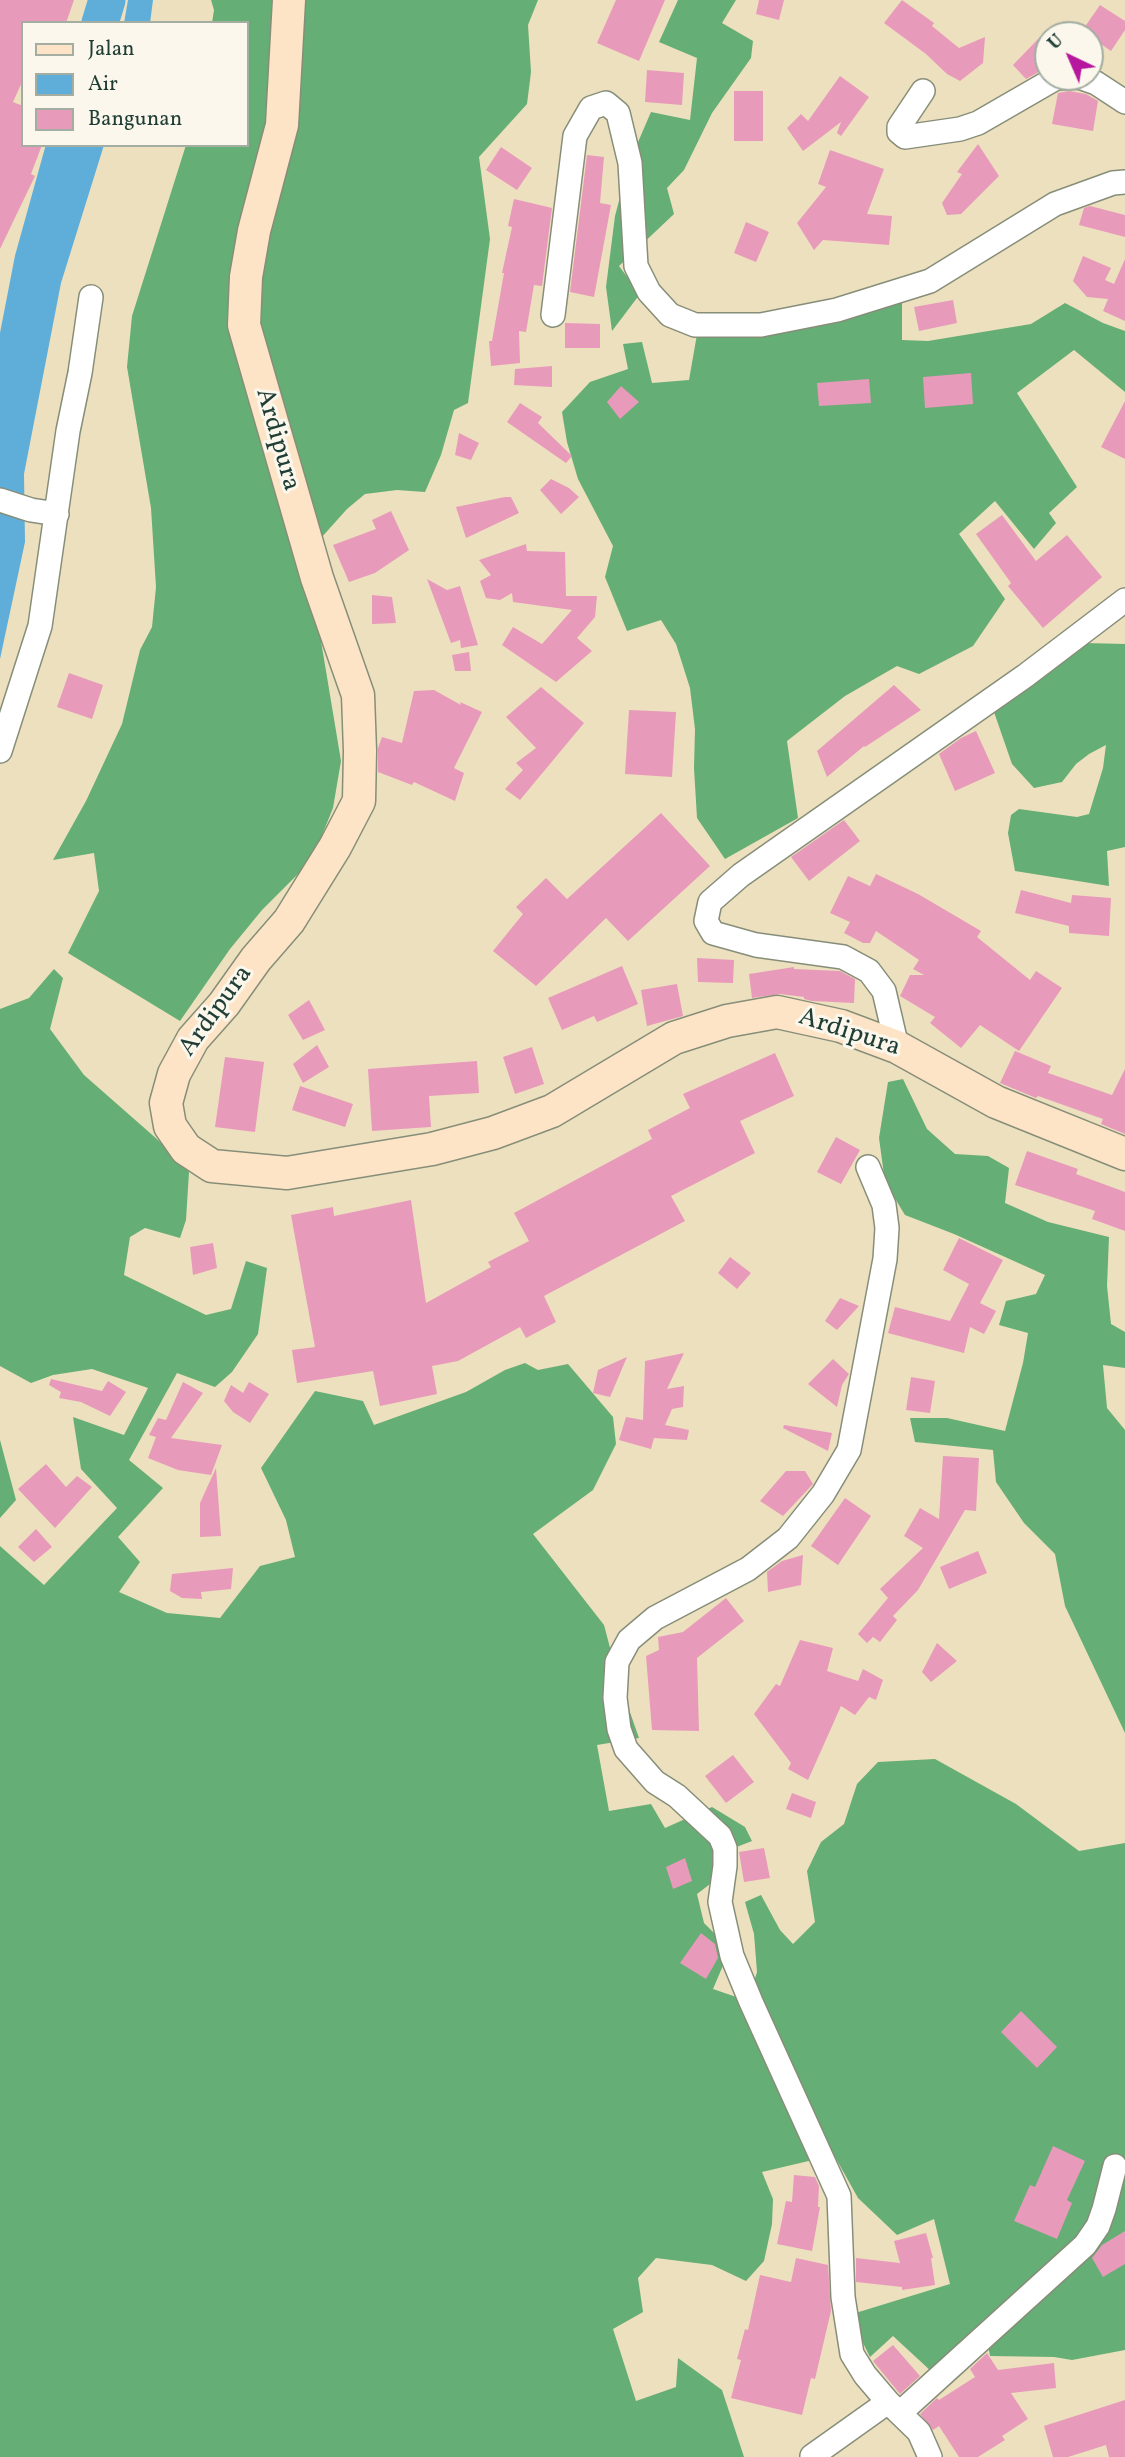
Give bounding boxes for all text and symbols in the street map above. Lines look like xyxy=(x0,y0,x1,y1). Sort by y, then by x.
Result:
legend xyxy=(21,21,248,147)
north arrow xyxy=(1034,21,1104,91)
text: U xyxy=(1042,28,1070,56)
text: Jalan xyxy=(88,35,135,64)
text: Air xyxy=(88,70,118,99)
text: Bangunan xyxy=(88,105,182,134)
street label: Ardipura xyxy=(247,385,305,495)
street label: Ardipura xyxy=(173,960,261,1064)
street label: Ardipura xyxy=(794,1003,904,1065)

